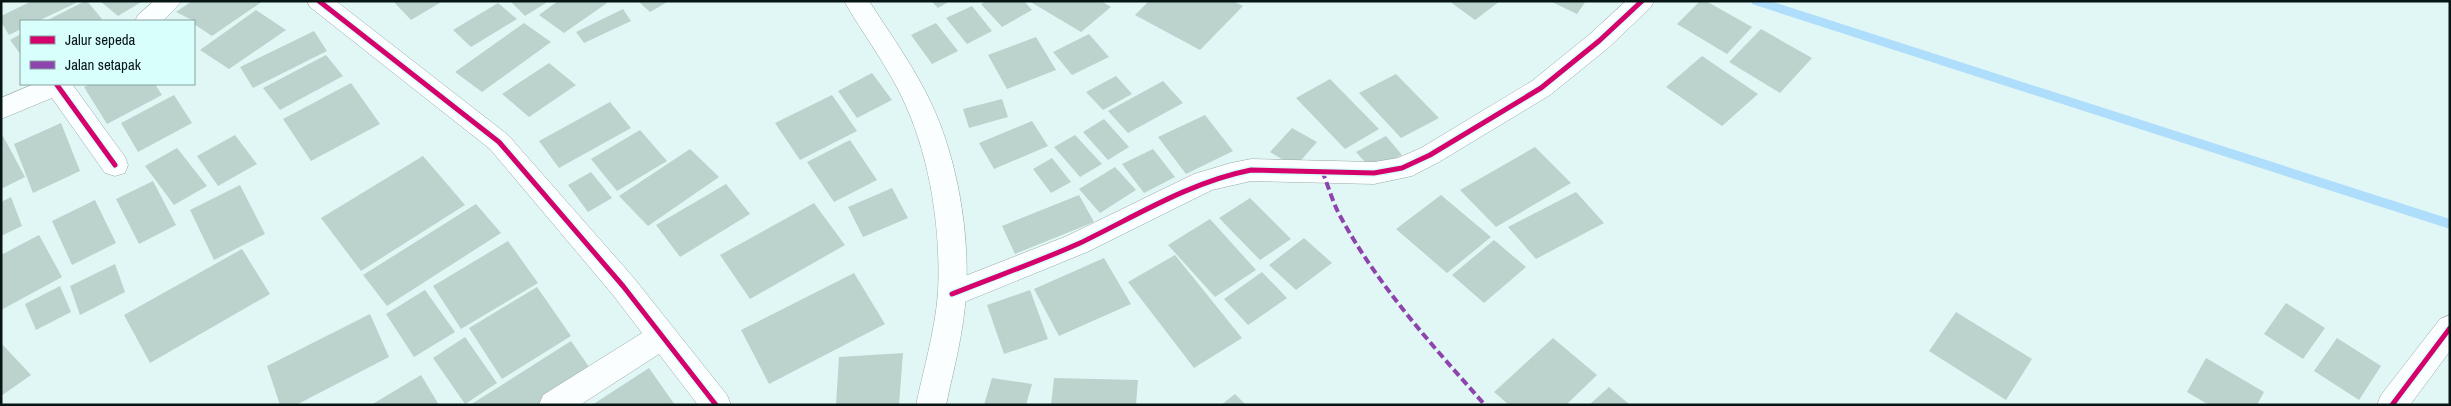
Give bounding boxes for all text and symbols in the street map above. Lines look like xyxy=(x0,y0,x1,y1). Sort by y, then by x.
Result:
legend xyxy=(20,20,195,85)
text: Jalur sepeda xyxy=(65,29,136,50)
text: Jalan setapak xyxy=(65,54,142,75)

